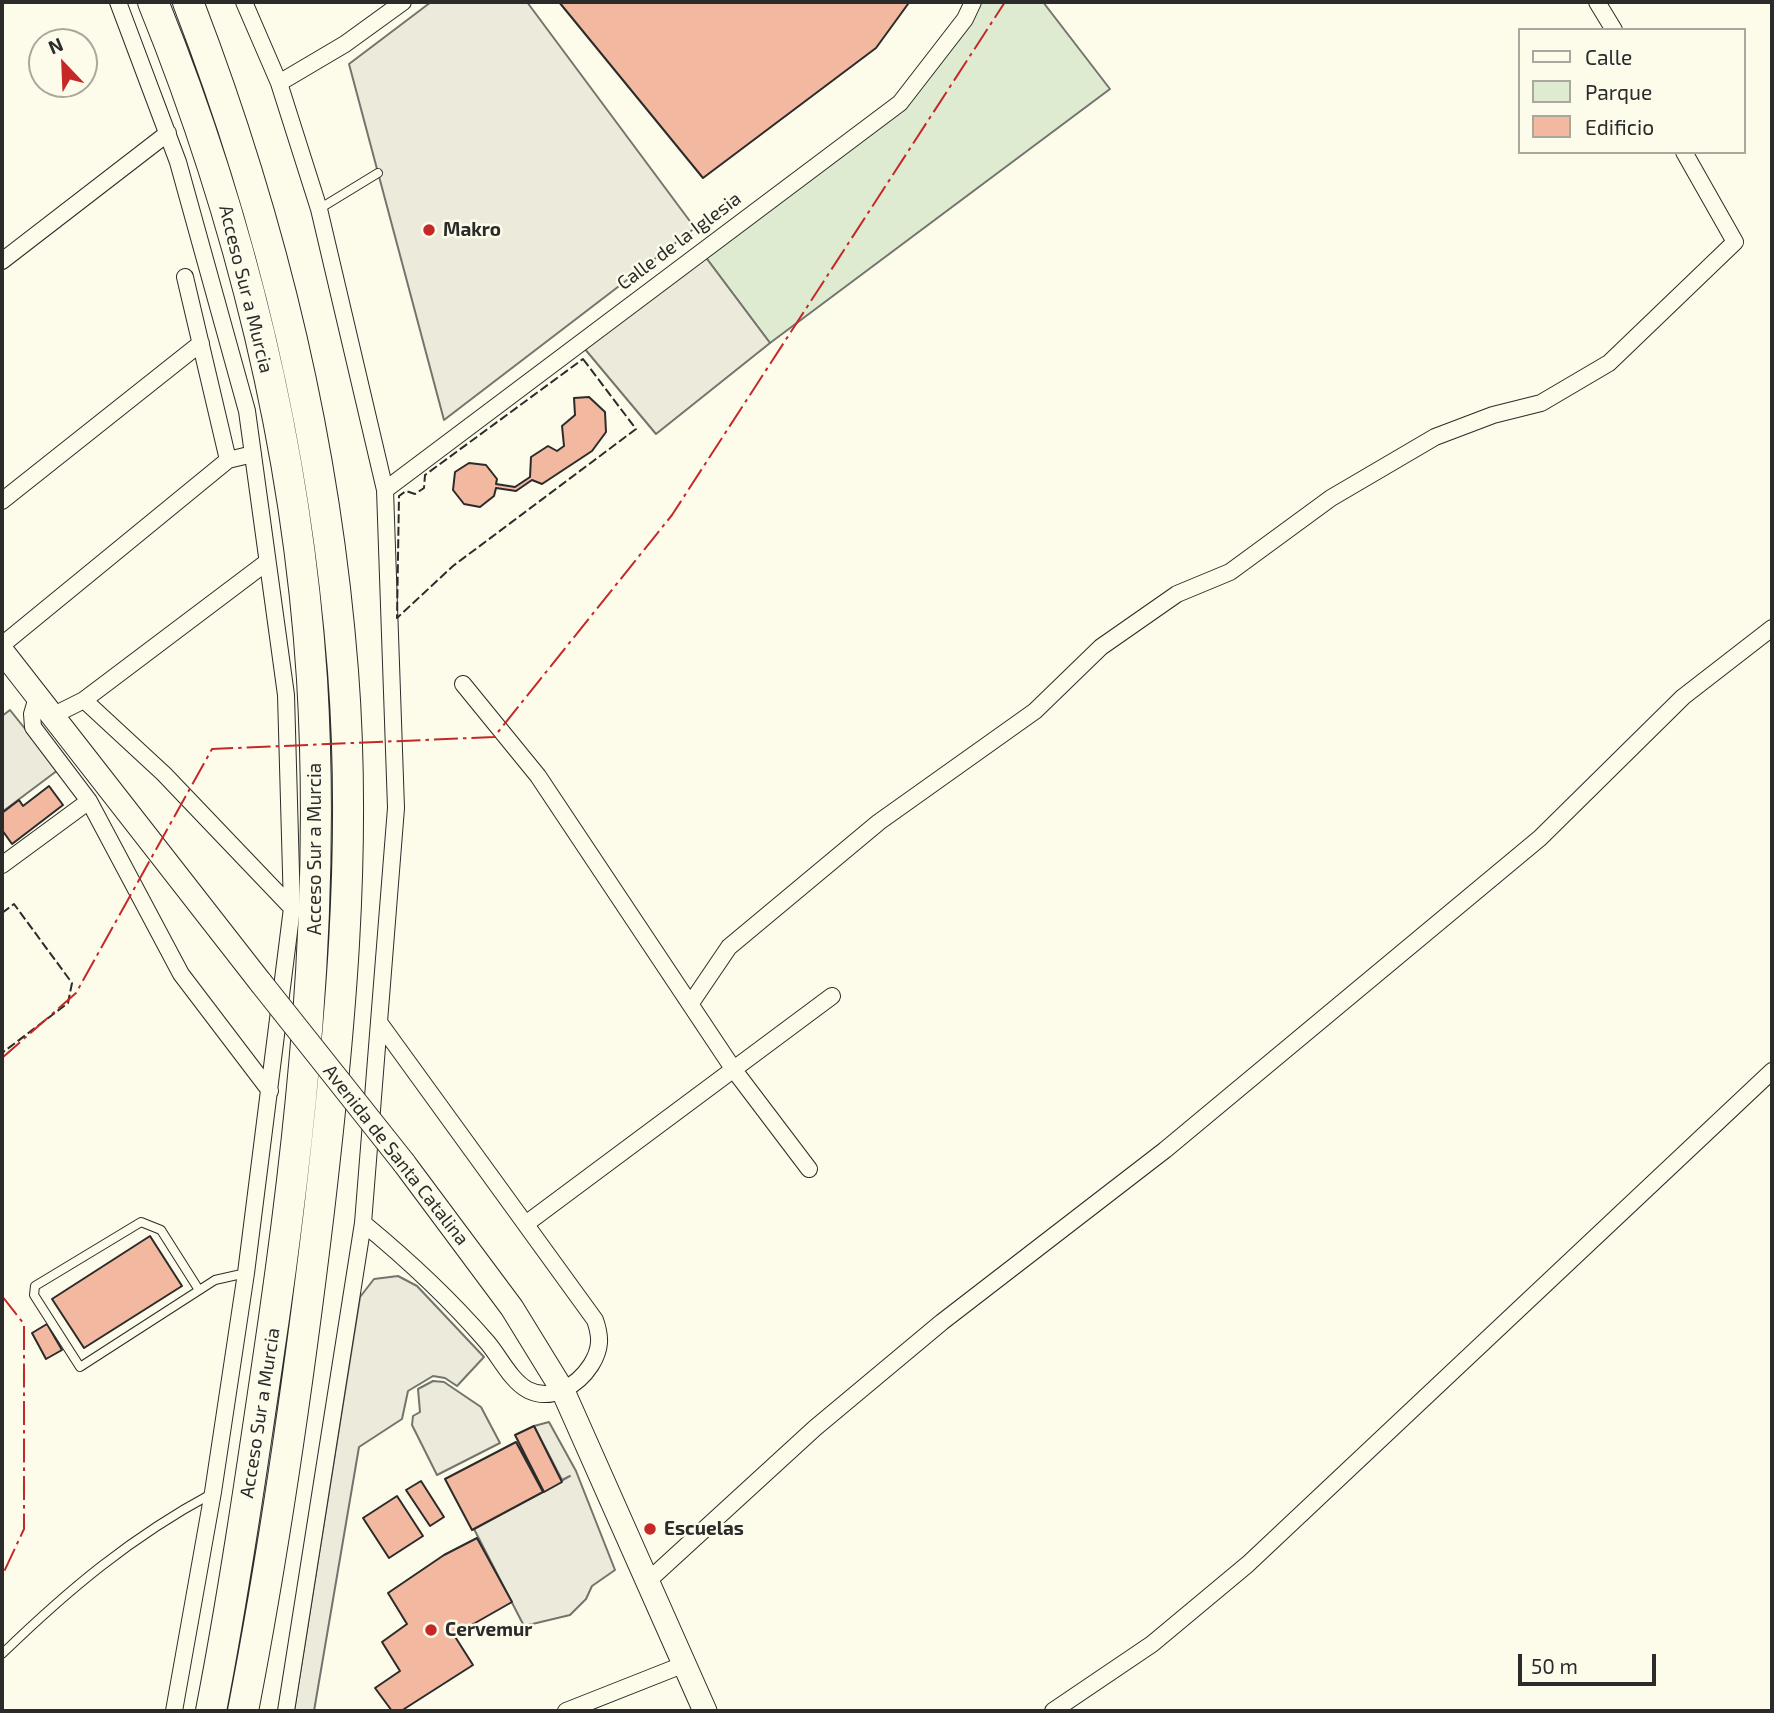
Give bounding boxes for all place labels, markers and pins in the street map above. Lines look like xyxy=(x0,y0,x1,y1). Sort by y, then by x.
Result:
place label: Makro xyxy=(443,219,501,241)
marker: Makro xyxy=(421,222,437,238)
place label: Escuelas xyxy=(664,1518,744,1540)
marker: Escuelas xyxy=(642,1521,658,1537)
place label: Cervemur xyxy=(445,1619,532,1641)
marker: Cervemur xyxy=(423,1622,439,1638)

